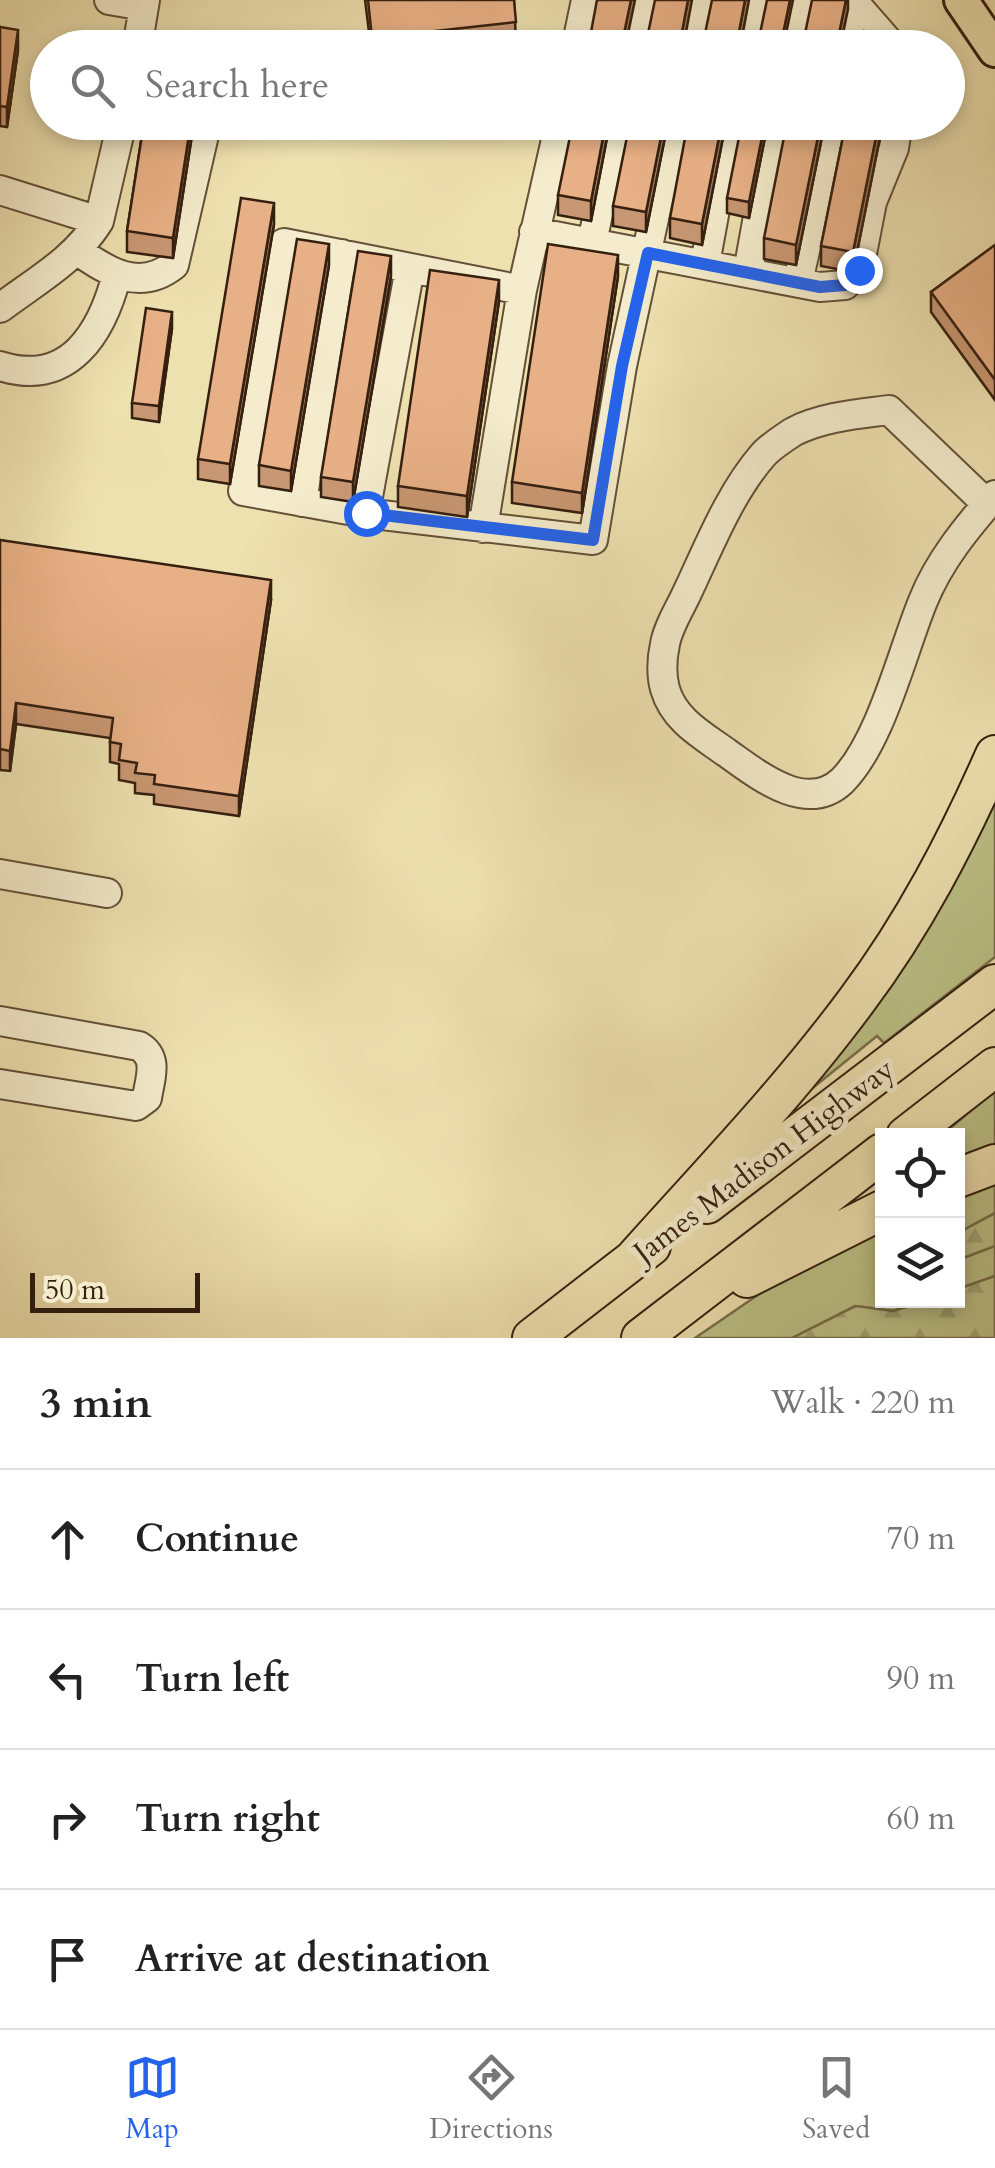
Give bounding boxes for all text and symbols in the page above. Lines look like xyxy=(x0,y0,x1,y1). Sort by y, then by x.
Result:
search box xyxy=(30,30,965,140)
icon: search xyxy=(65,58,120,113)
text: Search here xyxy=(145,59,329,111)
route end xyxy=(837,248,883,294)
route start xyxy=(344,491,390,537)
street label: James Madison Highway xyxy=(622,1049,903,1275)
map controls xyxy=(875,1128,965,1308)
button: locate xyxy=(875,1128,965,1218)
button: layers xyxy=(875,1218,965,1308)
scale bar xyxy=(30,1268,200,1312)
text: 50 m xyxy=(45,1271,105,1309)
text: 3 min xyxy=(40,1375,152,1432)
text: Walk · 220 m xyxy=(770,1381,955,1425)
icon: ahead xyxy=(40,1512,95,1567)
text: Continue xyxy=(135,1513,299,1565)
text: 70 m xyxy=(887,1517,955,1561)
icon: left xyxy=(40,1652,95,1707)
text: Turn left xyxy=(135,1653,289,1705)
text: 90 m xyxy=(887,1657,955,1701)
icon: right xyxy=(40,1792,95,1847)
text: Turn right xyxy=(135,1793,320,1845)
text: 60 m xyxy=(887,1797,955,1841)
icon: arrive xyxy=(40,1932,95,1987)
text: Arrive at destination xyxy=(135,1933,490,1985)
tab: Map xyxy=(125,2050,180,2148)
tab: Directions xyxy=(429,2050,553,2148)
tab: Saved xyxy=(802,2050,870,2148)

